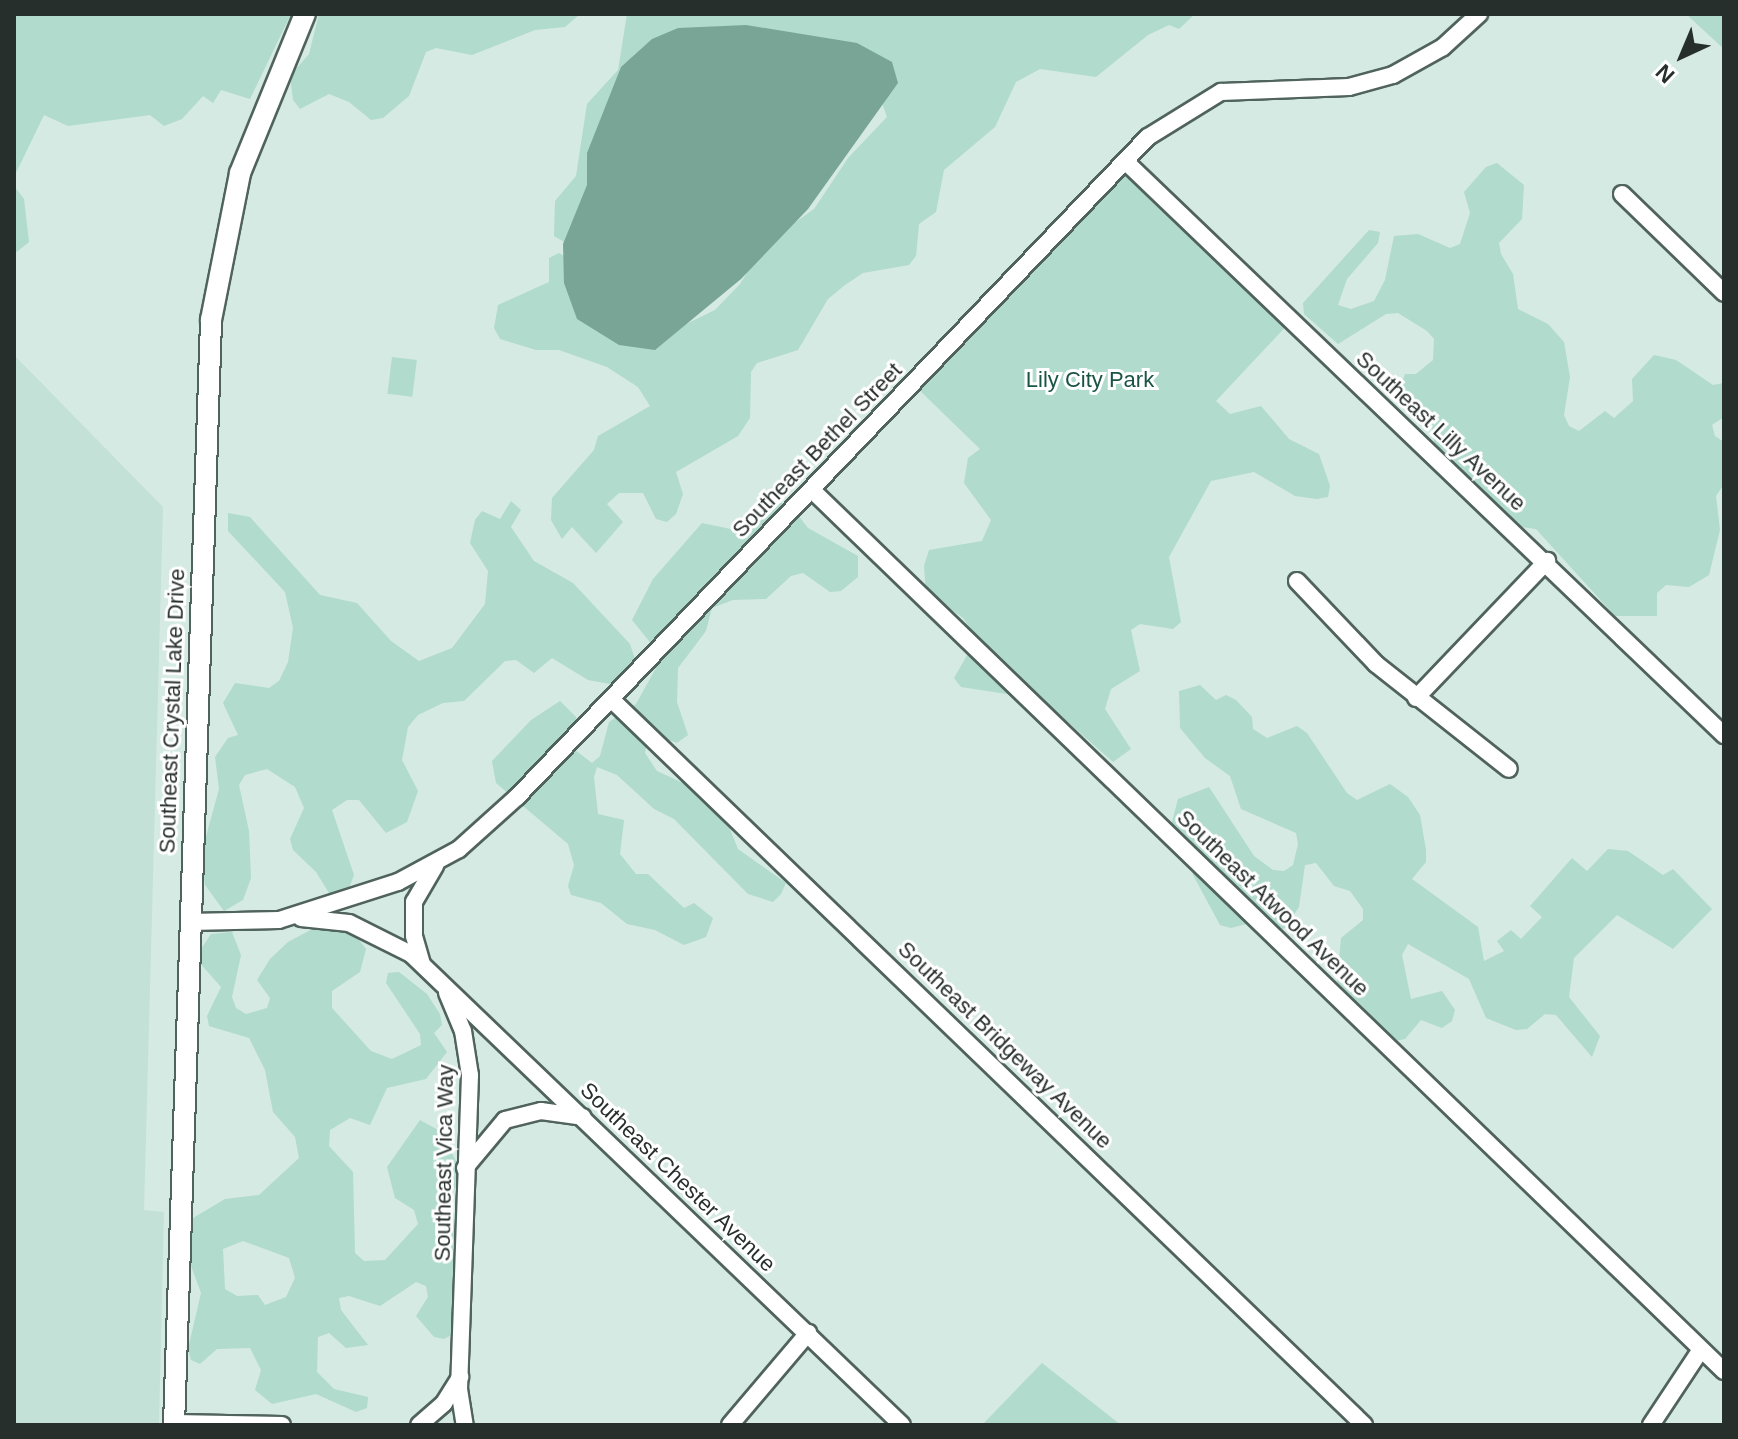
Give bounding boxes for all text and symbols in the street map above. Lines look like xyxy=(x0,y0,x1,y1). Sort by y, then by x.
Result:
north arrow xyxy=(1642,16,1722,96)
text: N xyxy=(1651,59,1679,88)
street label: Southeast Lilly Avenue xyxy=(1350,345,1532,517)
street label: Southeast Bethel Street xyxy=(727,357,907,543)
park label: Lily City Park xyxy=(1026,367,1154,393)
street label: Southeast Crystal Lake Drive xyxy=(154,568,190,854)
street label: Southeast Atwood Avenue xyxy=(1171,804,1375,1002)
street label: Southeast Bridgeway Avenue xyxy=(892,935,1118,1155)
street label: Southeast Vica Way xyxy=(429,1064,459,1262)
street label: Southeast Chester Avenue xyxy=(574,1076,782,1278)

